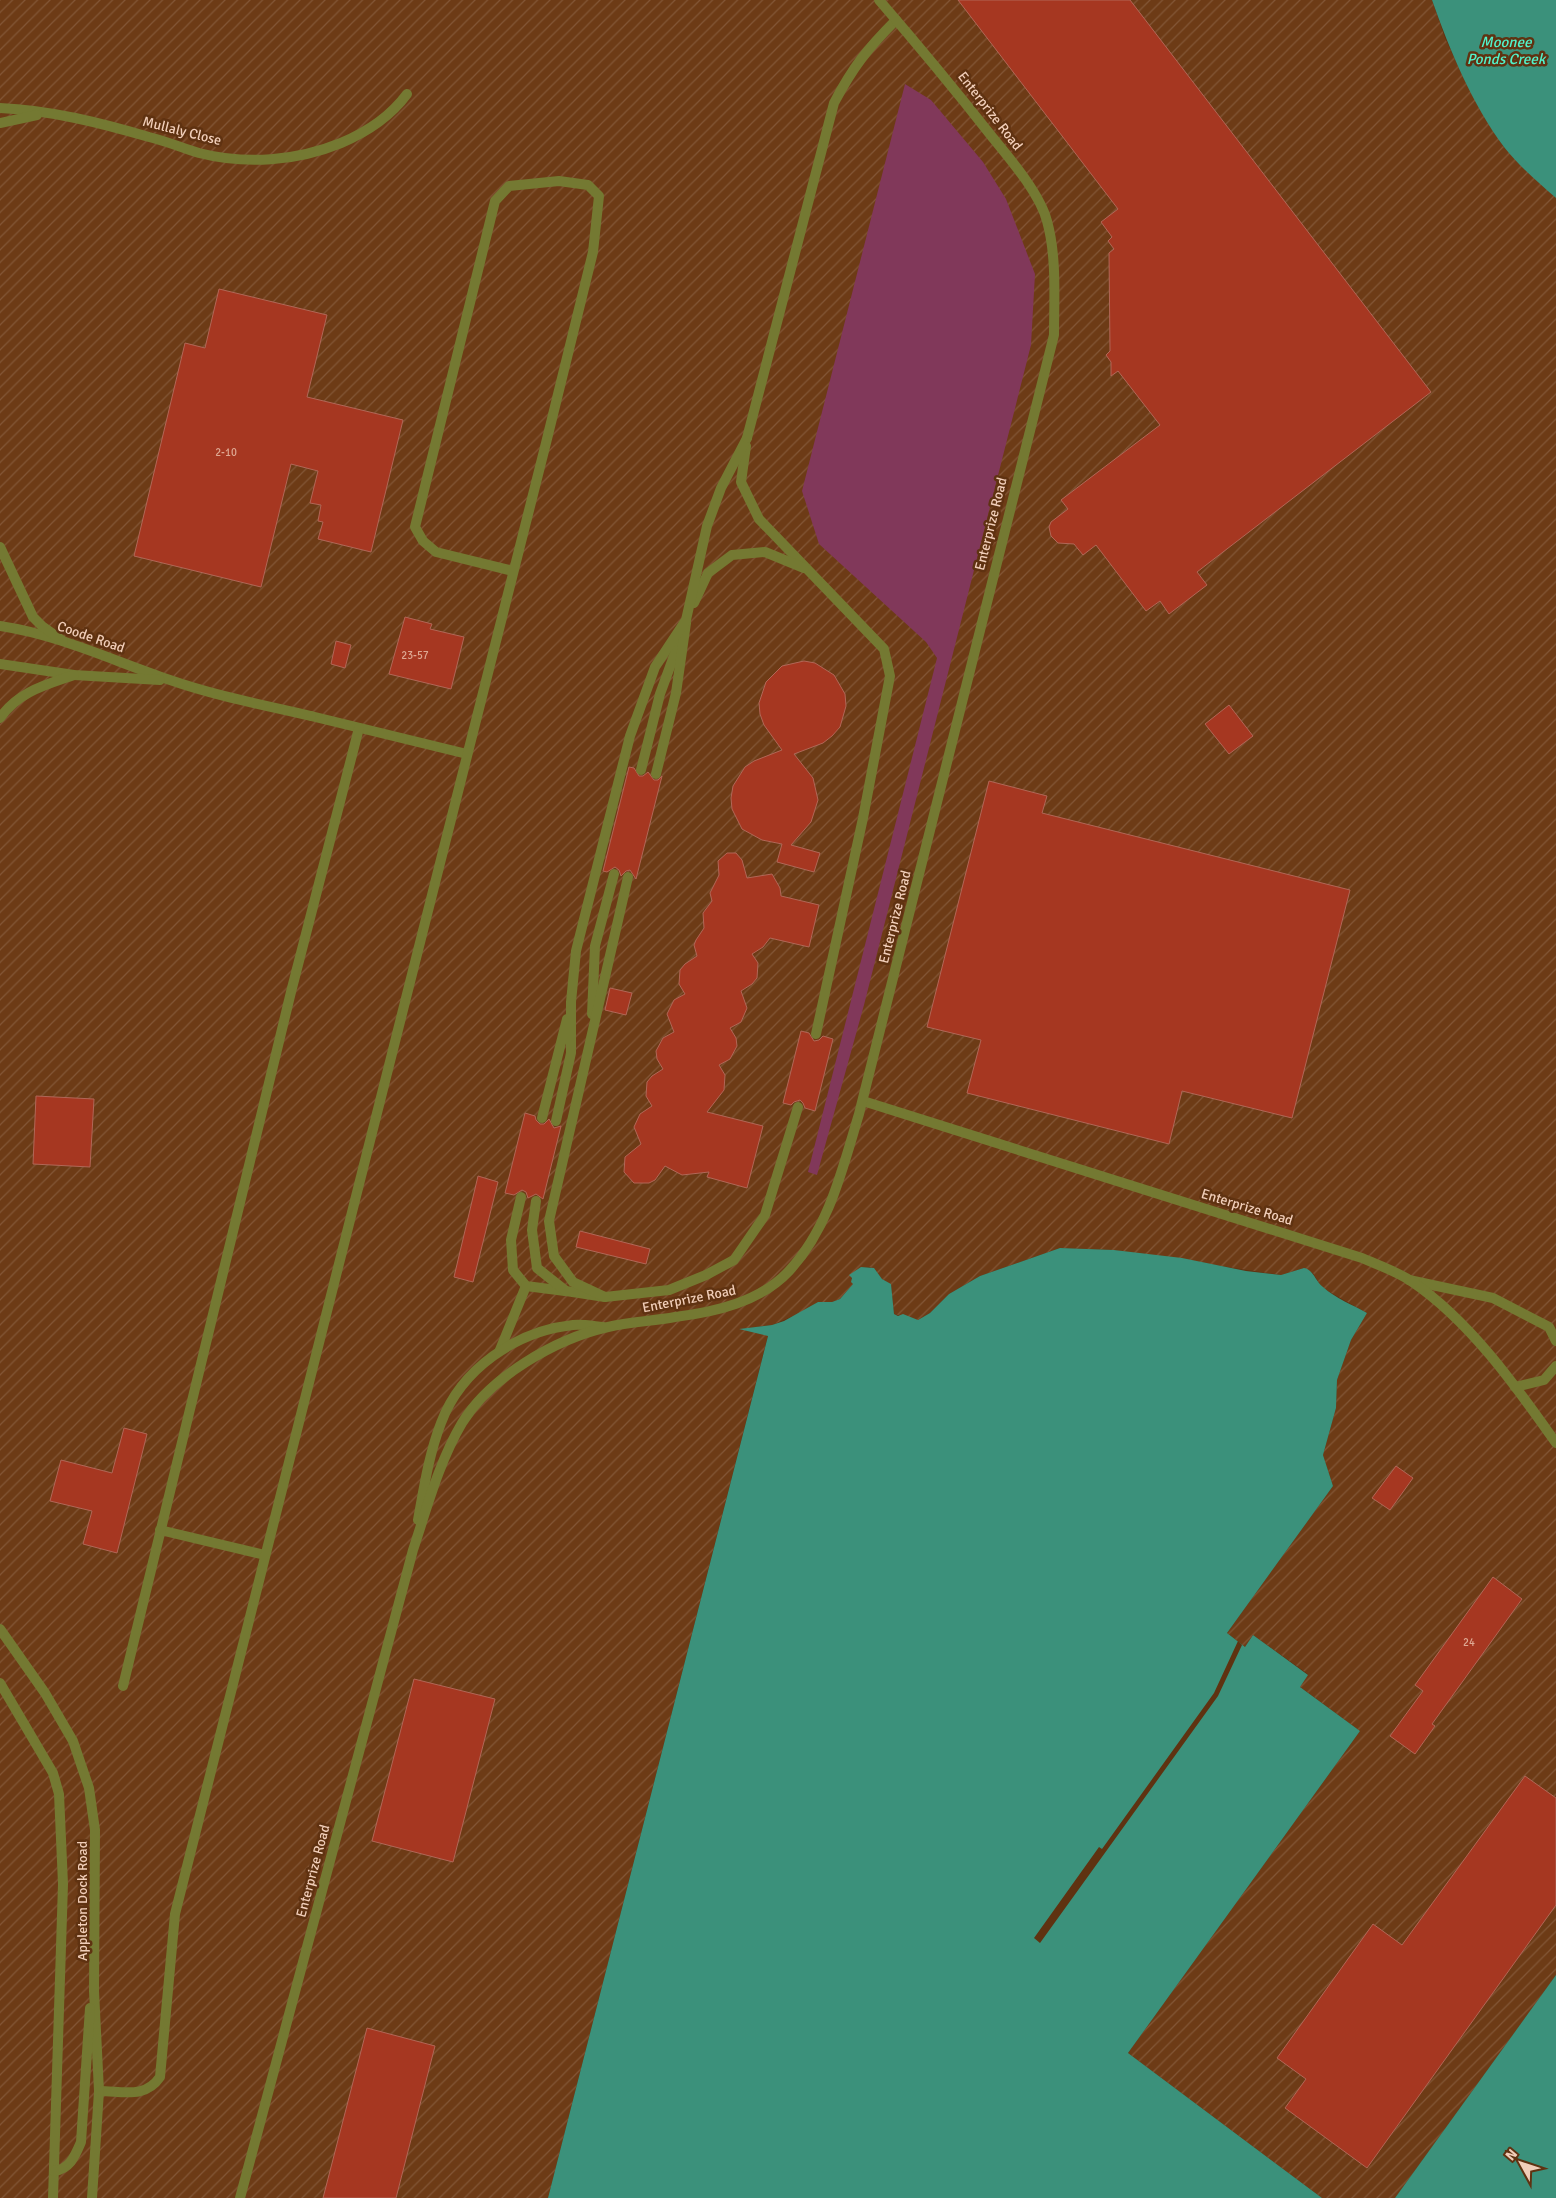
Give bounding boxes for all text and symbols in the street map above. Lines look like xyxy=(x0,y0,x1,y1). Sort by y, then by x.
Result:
water label: Moonee Ponds Creek xyxy=(1467,33,1547,68)
street label: Enterprize Road xyxy=(954,68,1026,154)
street label: Mullaly Close xyxy=(141,113,223,149)
house number: 2-10 xyxy=(215,446,237,459)
street label: Enterprize Road xyxy=(971,476,1011,572)
street label: Coode Road xyxy=(55,618,127,656)
house number: 23-57 xyxy=(401,649,429,662)
street label: Enterprize Road xyxy=(875,869,915,965)
street label: Enterprize Road xyxy=(1199,1185,1295,1229)
street label: Enterprize Road xyxy=(641,1282,737,1316)
house number: 24 xyxy=(1463,1636,1475,1649)
street label: Enterprize Road xyxy=(292,1823,334,1919)
street label: Appleton Dock Road xyxy=(74,1841,91,1961)
north arrow xyxy=(1496,2138,1546,2188)
text: N xyxy=(1502,2146,1521,2164)

